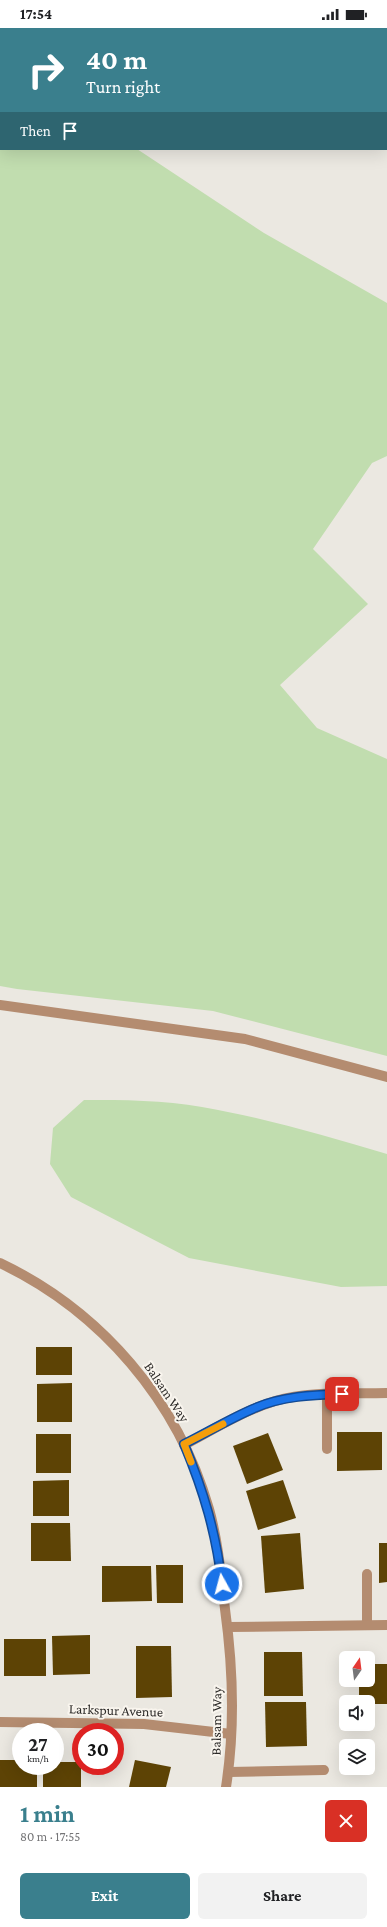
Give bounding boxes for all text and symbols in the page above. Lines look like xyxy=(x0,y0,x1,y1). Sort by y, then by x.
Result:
text: 17:54 xyxy=(20,6,52,22)
icon: right xyxy=(20,44,72,96)
text: 40 m xyxy=(86,44,147,75)
text: Turn right xyxy=(86,77,160,97)
icon: arrive xyxy=(59,120,81,142)
text: Then xyxy=(20,123,51,139)
street label: Balsam Way xyxy=(141,1359,193,1425)
pin xyxy=(325,1377,359,1411)
icon: arrive xyxy=(331,1383,353,1405)
position arrow xyxy=(201,1563,243,1605)
north arrow xyxy=(339,1651,375,1687)
map controls xyxy=(339,1651,375,1775)
street label: Balsam Way xyxy=(207,1686,225,1756)
button: sound xyxy=(339,1695,375,1731)
street label: Larkspur Avenue xyxy=(69,1700,163,1720)
speed limit sign: 30 xyxy=(72,1723,124,1775)
text: 27 xyxy=(28,1733,48,1755)
button: layers xyxy=(339,1739,375,1775)
text: km/h xyxy=(27,1753,49,1764)
text: 1 min xyxy=(20,1800,75,1827)
button: close xyxy=(325,1800,367,1842)
text: 80 m · 17:55 xyxy=(20,1829,80,1844)
button: Exit xyxy=(20,1873,190,1919)
button: Share xyxy=(198,1873,367,1919)

